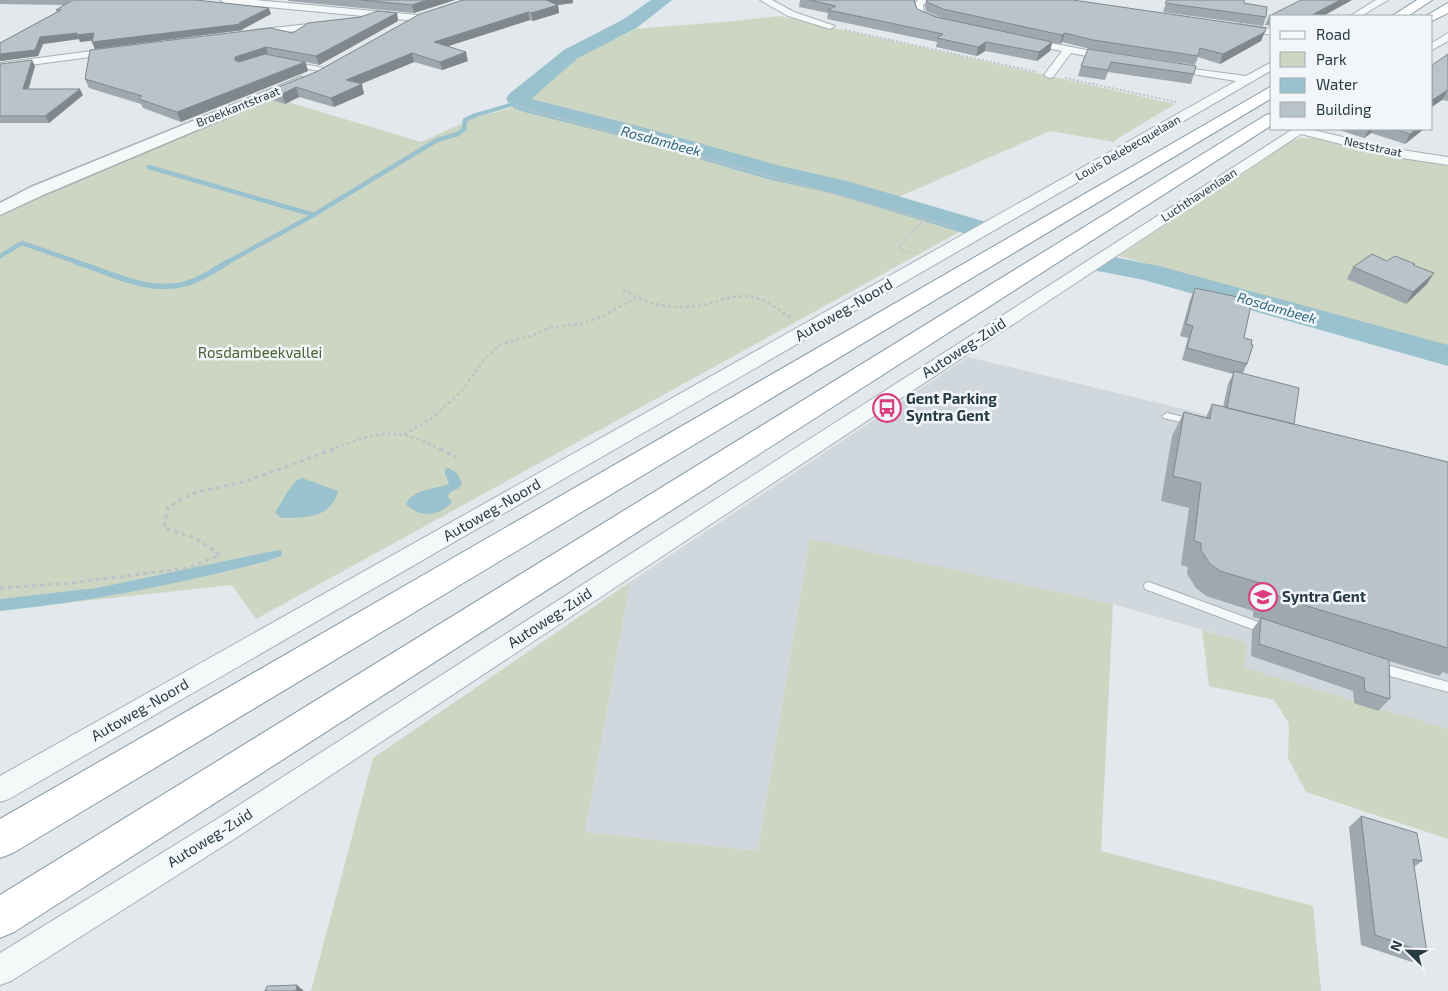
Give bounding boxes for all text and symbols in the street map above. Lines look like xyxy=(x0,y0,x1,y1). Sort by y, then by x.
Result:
legend xyxy=(1270,15,1433,130)
text: Road xyxy=(1316,25,1351,43)
text: Park xyxy=(1316,50,1347,68)
text: Water xyxy=(1316,75,1358,93)
street label: Broekkantstraat xyxy=(194,83,282,129)
text: Building xyxy=(1316,100,1372,118)
street label: Louis Delebecquelaan xyxy=(1073,111,1182,183)
water label: Rosdambeek xyxy=(619,122,703,159)
street label: Neststraat xyxy=(1343,133,1404,159)
street label: Luchthavenlaan xyxy=(1158,164,1239,224)
street label: Autoweg-Noord xyxy=(792,274,895,344)
water label: Rosdambeek xyxy=(1235,288,1319,327)
street label: Autoweg-Zuid xyxy=(918,313,1009,381)
park label: Rosdambeekvallei xyxy=(198,343,322,361)
place label: Gent Parking Syntra Gent xyxy=(906,389,997,425)
bus stop icon: Gent Parking Syntra Gent xyxy=(872,393,902,423)
street label: Autoweg-Noord xyxy=(440,474,543,544)
school or university icon: Syntra Gent xyxy=(1248,582,1278,612)
street label: Autoweg-Zuid xyxy=(504,583,595,651)
place label: Syntra Gent xyxy=(1282,587,1366,606)
street label: Autoweg-Noord xyxy=(88,674,191,744)
street label: Autoweg-Zuid xyxy=(164,804,255,870)
north arrow xyxy=(1383,926,1433,976)
text: N xyxy=(1386,938,1405,954)

